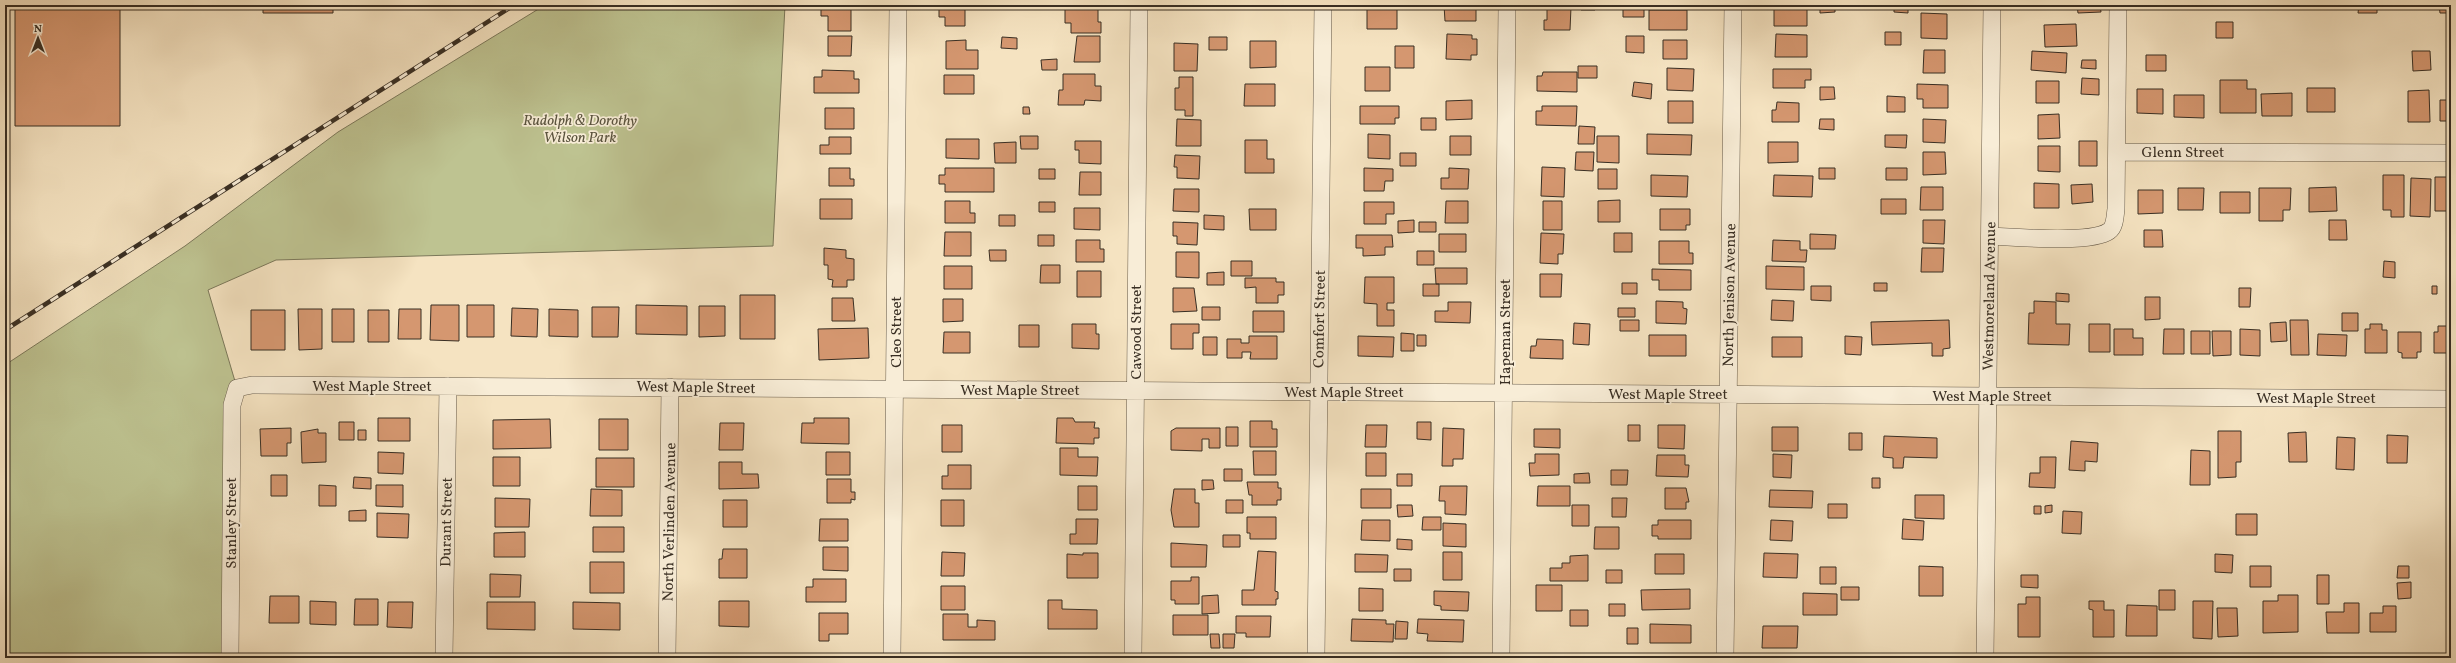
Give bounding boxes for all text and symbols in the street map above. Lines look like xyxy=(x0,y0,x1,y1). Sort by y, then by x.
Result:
north arrow xyxy=(18,18,58,58)
text: N xyxy=(34,22,42,37)
park label: Rudolph & Dorothy Wilson Park xyxy=(523,111,637,149)
street label: Glenn Street xyxy=(2142,143,2224,164)
street label: Westmoreland Avenue xyxy=(1979,221,2002,371)
street label: North Jenison Avenue xyxy=(1719,223,1742,367)
street label: Comfort Street xyxy=(1309,270,1332,368)
street label: Hapeman Street xyxy=(1496,279,1517,385)
street label: Cawood Street xyxy=(1127,284,1148,380)
street label: Cleo Street xyxy=(887,296,908,368)
street label: West Maple Street xyxy=(312,377,432,398)
street label: West Maple Street xyxy=(636,377,756,400)
street label: West Maple Street xyxy=(960,381,1080,402)
street label: West Maple Street xyxy=(1284,383,1404,404)
street label: West Maple Street xyxy=(1608,385,1728,406)
street label: West Maple Street xyxy=(1932,387,2052,408)
street label: West Maple Street xyxy=(2256,389,2376,410)
street label: North Verlinden Avenue xyxy=(659,442,682,602)
street label: Stanley Street xyxy=(222,477,243,569)
street label: Durant Street xyxy=(436,477,459,567)

